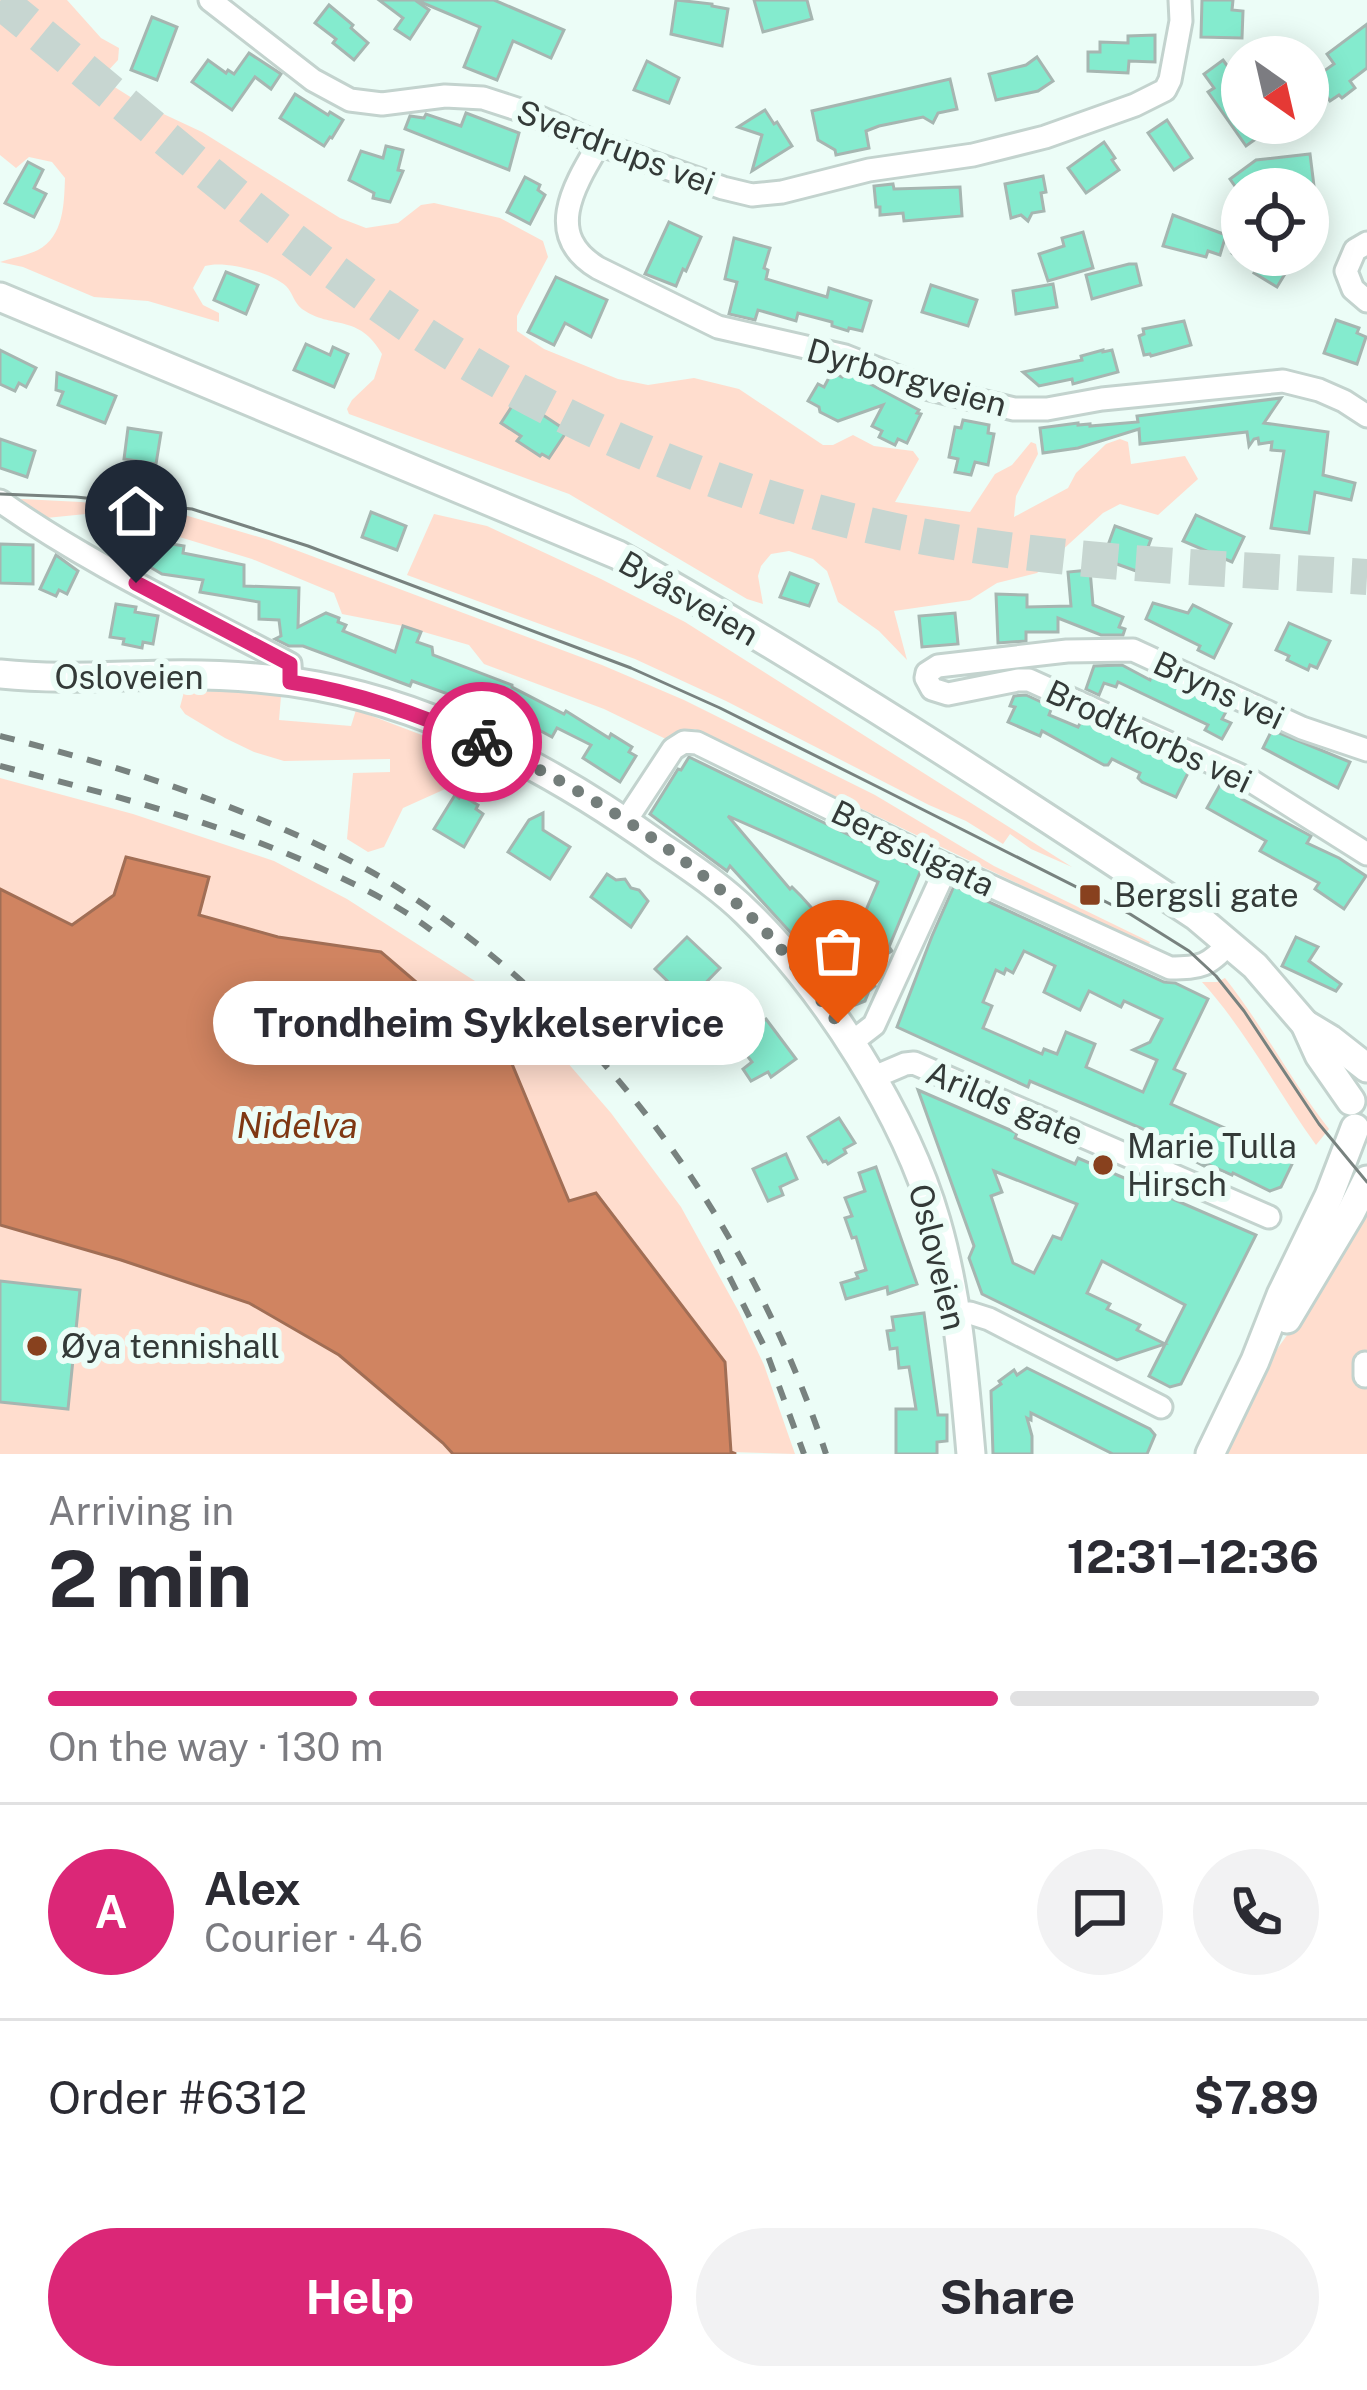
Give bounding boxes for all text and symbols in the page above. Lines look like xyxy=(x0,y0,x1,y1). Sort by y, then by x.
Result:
north arrow xyxy=(1221,36,1329,144)
map controls xyxy=(1221,36,1329,276)
street label: Sverdrups vei xyxy=(512,92,720,202)
button: locate xyxy=(1221,168,1329,276)
street label: Dyrborgveien xyxy=(803,330,1011,424)
pin xyxy=(85,460,187,583)
icon: home xyxy=(103,478,169,544)
street label: Byåsveien xyxy=(612,543,766,653)
street label: Bryns vei xyxy=(1148,643,1290,737)
street label: Osloveien xyxy=(54,658,204,696)
street label: Brodtkorbs vei xyxy=(1040,672,1258,800)
courier xyxy=(422,682,542,802)
icon: bike xyxy=(449,709,515,775)
street label: Bergsligata xyxy=(825,792,1001,904)
place label: Bergsli gate xyxy=(1114,876,1299,914)
marker: Bergsli gate xyxy=(1077,882,1103,908)
pin xyxy=(787,900,889,1023)
icon: bag xyxy=(805,918,871,984)
callout: Trondheim Sykkelservice xyxy=(214,981,766,1065)
text: Trondheim Sykkelservice xyxy=(254,1000,724,1046)
street label: Arilds gate xyxy=(921,1053,1089,1153)
water label: Nidelva xyxy=(236,1104,358,1146)
place label: Marie Tulla Hirsch xyxy=(1127,1127,1297,1203)
marker: Marie Tulla Hirsch xyxy=(1090,1152,1116,1178)
street label: Osloveien xyxy=(902,1180,974,1334)
place label: Øya tennishall xyxy=(61,1327,280,1365)
marker: Øya tennishall xyxy=(24,1333,50,1359)
text: Arriving in xyxy=(48,1488,234,1534)
text: 12:31–12:36 xyxy=(1067,1530,1319,1583)
text: 2 min xyxy=(48,1533,252,1625)
text: On the way · 130 m xyxy=(48,1724,384,1770)
button: chat xyxy=(1037,1849,1163,1975)
button: phone xyxy=(1193,1849,1319,1975)
text: Alex xyxy=(204,1862,301,1915)
text: A xyxy=(95,1885,127,1938)
text: Courier · 4.6 xyxy=(204,1915,423,1961)
text: Order #6312 xyxy=(48,2071,307,2124)
text: $7.89 xyxy=(1193,2071,1319,2124)
button: Help xyxy=(48,2228,672,2366)
button: Share xyxy=(696,2228,1319,2366)

